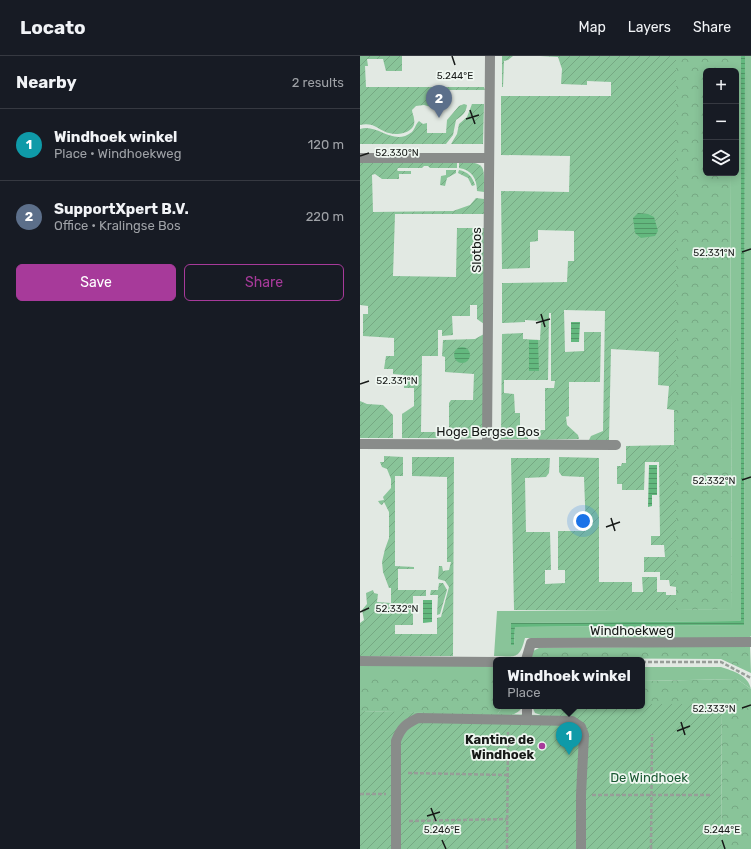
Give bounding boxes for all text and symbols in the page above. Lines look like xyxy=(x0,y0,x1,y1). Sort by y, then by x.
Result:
text: Locato xyxy=(20,16,86,39)
text: Map xyxy=(579,19,606,36)
text: Layers xyxy=(628,19,671,36)
text: Share xyxy=(693,19,731,36)
map controls xyxy=(703,68,739,176)
button: + xyxy=(703,68,739,104)
text: 5.244°E xyxy=(437,70,473,82)
text: Nearby xyxy=(16,72,77,92)
text: 2 results xyxy=(292,75,344,90)
pin: 2 xyxy=(426,85,452,118)
button: − xyxy=(703,104,739,140)
text: Windhoek winkel xyxy=(54,128,177,146)
text: 1 xyxy=(26,137,32,152)
text: 120 m xyxy=(308,137,344,152)
button: layers xyxy=(703,140,739,176)
text: Place · Windhoekweg xyxy=(54,146,181,161)
text: 52.330°N xyxy=(375,147,419,159)
text: SupportXpert B.V. xyxy=(54,200,189,218)
text: 2 xyxy=(25,209,33,224)
text: 220 m xyxy=(306,209,344,224)
text: Office · Kralingse Bos xyxy=(54,218,181,233)
street label: Slotbos xyxy=(469,227,484,273)
text: 52.331°N xyxy=(693,247,735,259)
button: Save xyxy=(16,264,176,301)
button: Share xyxy=(184,264,344,301)
text: 52.331°N xyxy=(376,375,418,387)
street label: Hoge Bergse Bos xyxy=(436,424,540,440)
text: 52.332°N xyxy=(692,475,736,487)
your location xyxy=(573,511,593,531)
text: 52.332°N xyxy=(375,603,419,615)
street label: Windhoekweg xyxy=(590,623,674,639)
popup xyxy=(493,657,645,709)
text: Windhoek winkel xyxy=(507,667,631,685)
text: Place xyxy=(507,685,540,700)
text: 52.333°N xyxy=(692,703,736,715)
pin: 1 xyxy=(556,722,582,755)
place label: Kantine de Windhoek xyxy=(465,732,534,762)
marker: Kantine de Windhoek xyxy=(537,741,547,751)
park label: De Windhoek xyxy=(610,770,688,785)
text: 5.246°E xyxy=(424,824,460,836)
text: 5.244°E xyxy=(704,824,740,836)

